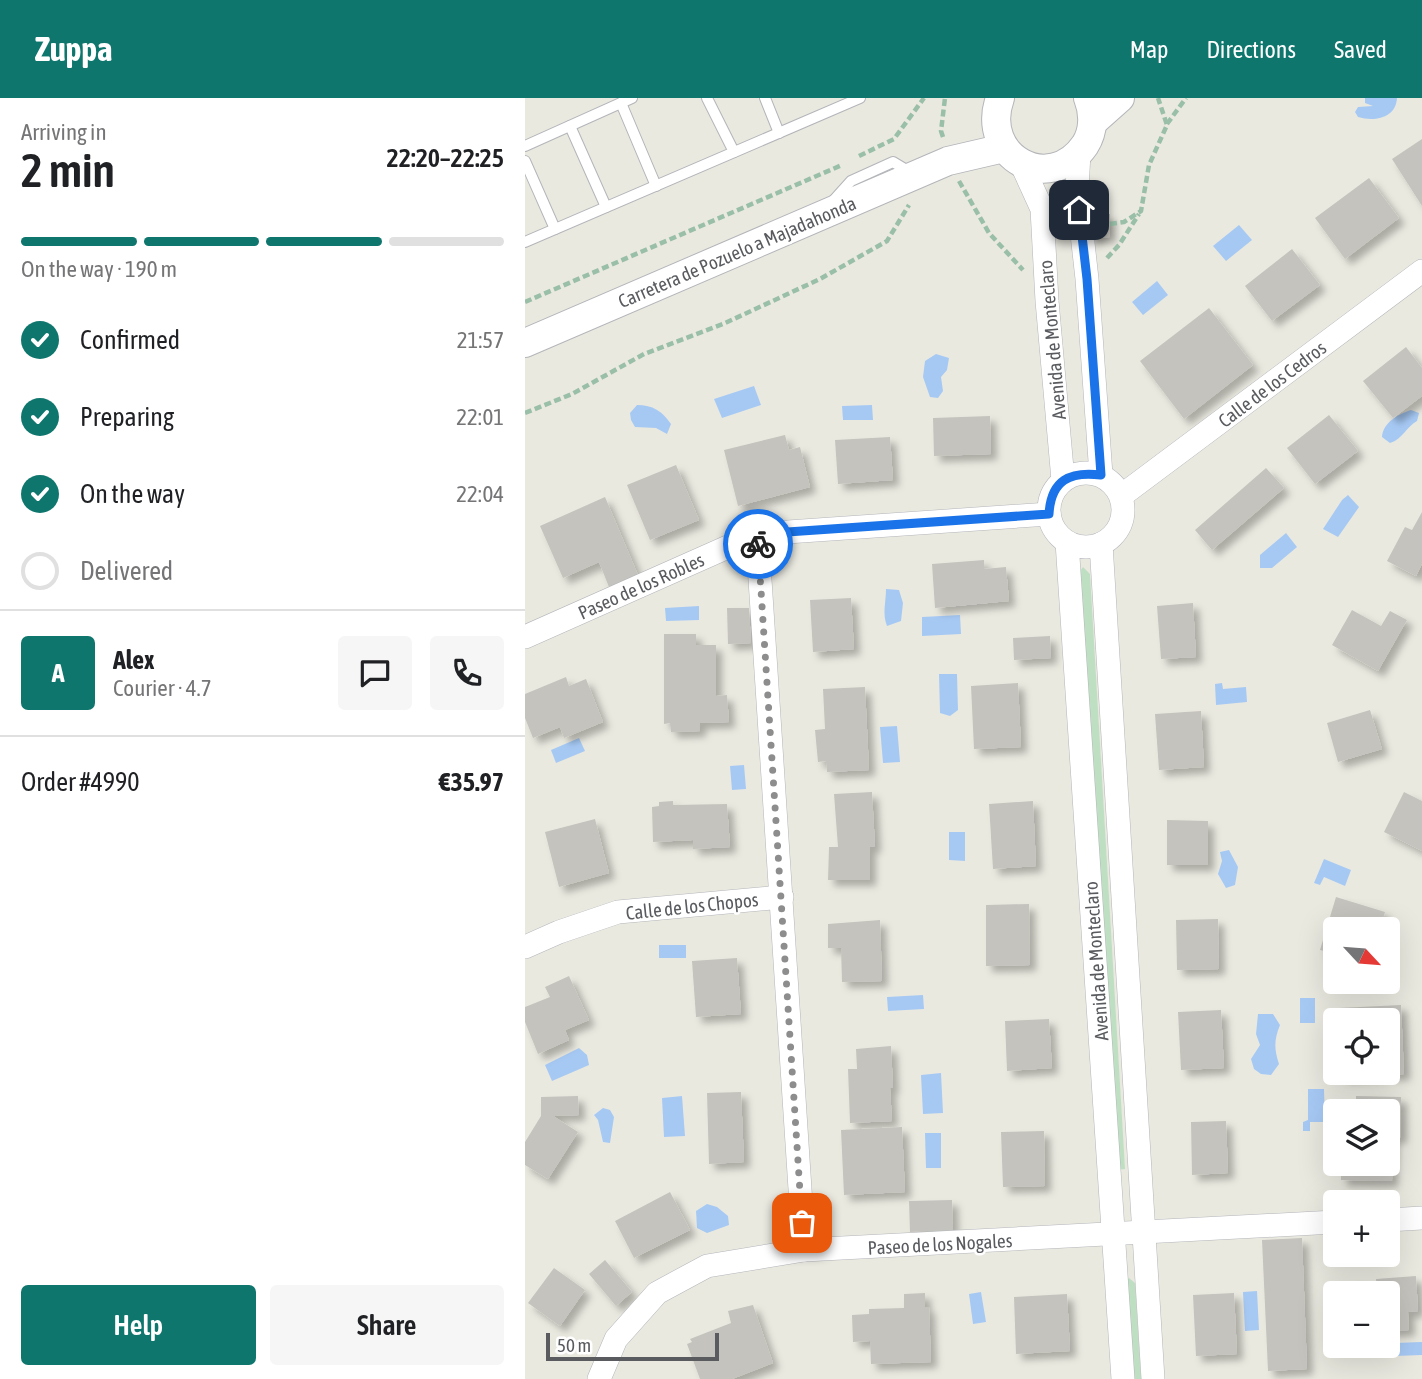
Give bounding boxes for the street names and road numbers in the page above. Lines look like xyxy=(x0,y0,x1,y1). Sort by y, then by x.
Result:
street label: Carretera de Pozuelo a Majadahonda xyxy=(615,192,859,312)
street label: Avenida de Monteclaro xyxy=(1034,259,1070,421)
street label: Calle de los Cedros xyxy=(1214,336,1330,432)
street label: Paseo de los Robles xyxy=(575,548,708,624)
street label: Avenida de Monteclaro xyxy=(1079,880,1113,1042)
street label: Calle de los Chopos xyxy=(625,888,760,924)
street label: Paseo de los Nogales xyxy=(867,1229,1013,1259)

